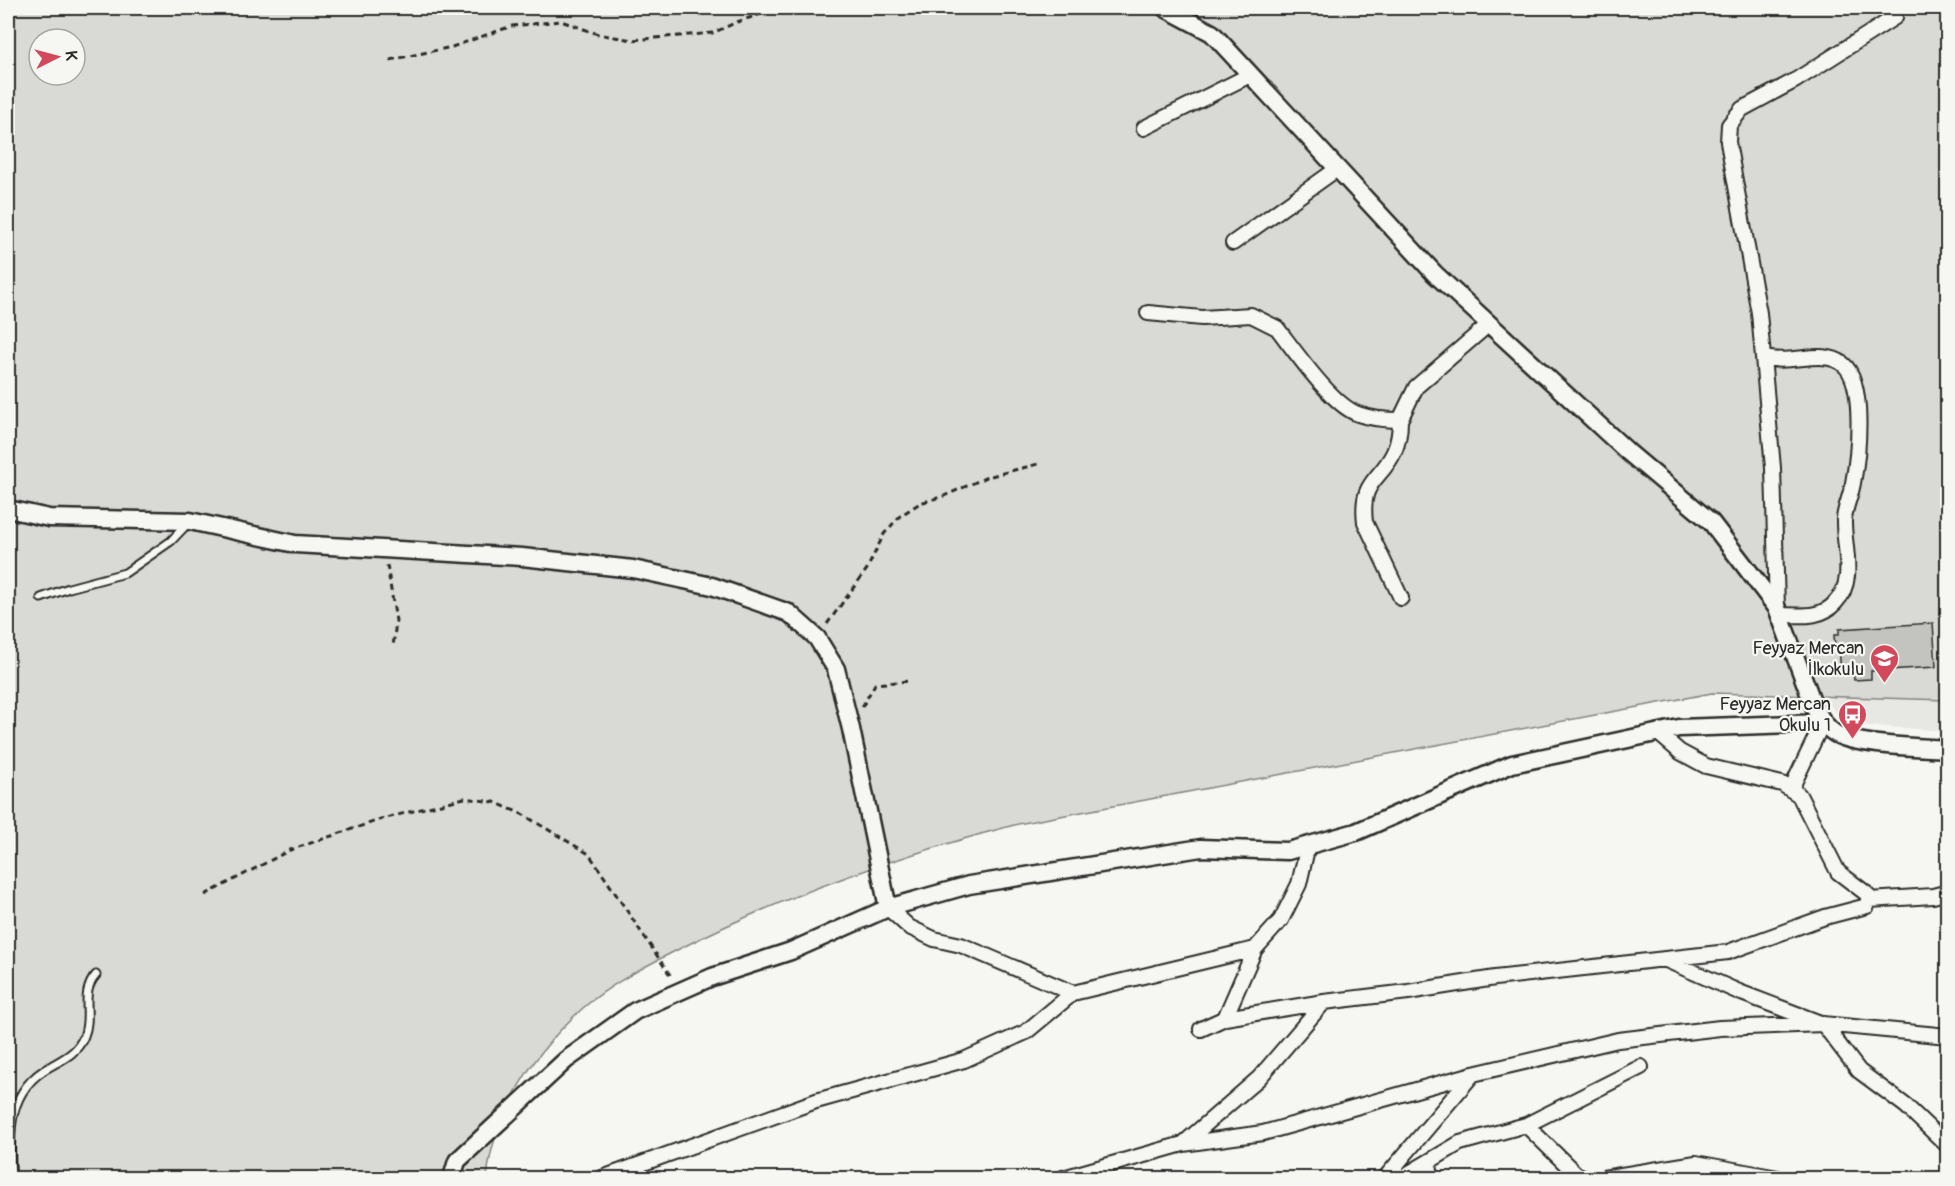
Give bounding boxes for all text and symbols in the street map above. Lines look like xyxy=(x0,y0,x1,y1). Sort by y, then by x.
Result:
north arrow xyxy=(27,27,87,87)
text: K xyxy=(60,50,81,62)
place label: Feyyaz Mercan İlkokulu xyxy=(1752,637,1864,681)
school or university icon: Feyyaz Mercan İlkokulu xyxy=(1869,642,1901,684)
place label: Feyyaz Mercan Okulu 1 xyxy=(1719,693,1831,737)
bus stop icon: Feyyaz Mercan Okulu 1 xyxy=(1836,698,1868,740)

